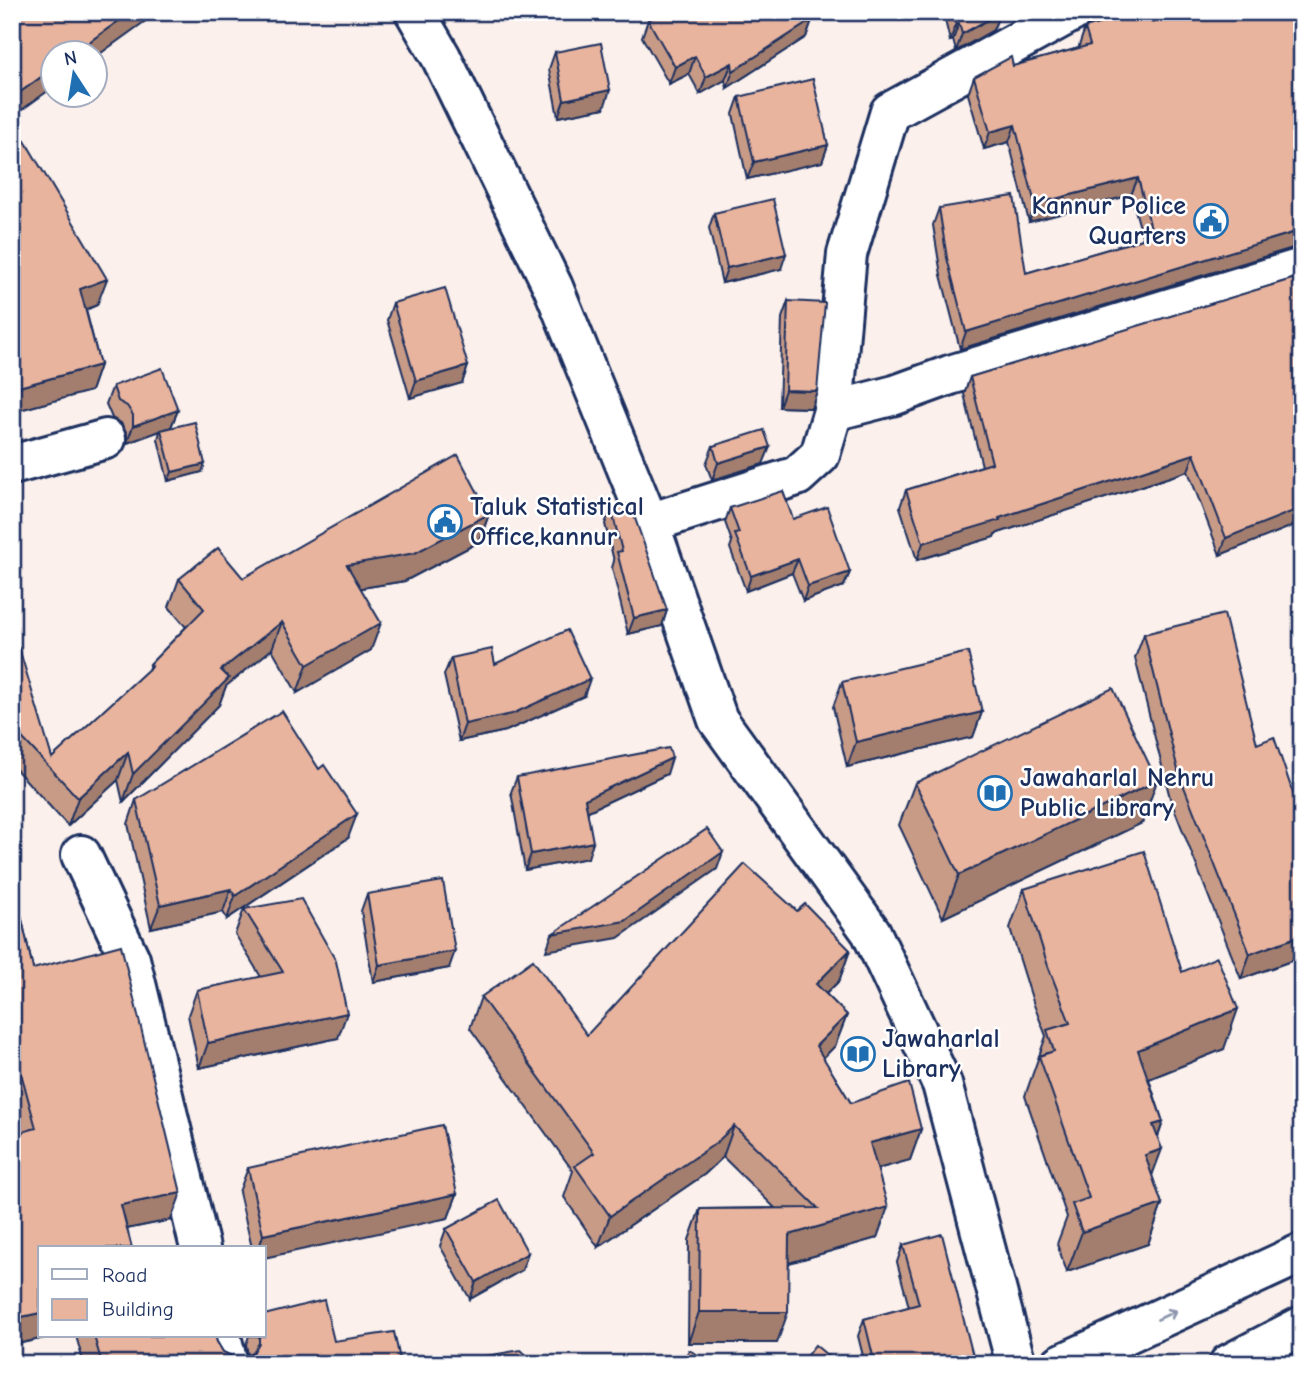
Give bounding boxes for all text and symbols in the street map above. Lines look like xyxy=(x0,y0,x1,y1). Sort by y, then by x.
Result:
north arrow xyxy=(38,38,108,108)
text: N xyxy=(62,46,79,70)
place label: Kannur Police Quarters xyxy=(1031,191,1186,251)
public building icon: Kannur Police Quarters xyxy=(1192,202,1230,240)
place label: Taluk Statistical Office,kannur xyxy=(470,492,644,552)
public building icon: Taluk Statistical Office,kannur xyxy=(426,503,464,541)
place label: Jawaharlal Nehru Public Library xyxy=(1020,763,1214,823)
library icon: Jawaharlal Nehru Public Library xyxy=(976,774,1014,812)
place label: Jawaharlal Library xyxy=(882,1024,1000,1084)
library icon: Jawaharlal Library xyxy=(839,1035,877,1073)
legend xyxy=(38,1246,266,1338)
text: Road xyxy=(102,1263,147,1287)
text: Building xyxy=(102,1297,174,1321)
one-way arrow xyxy=(1156,1308,1178,1321)

